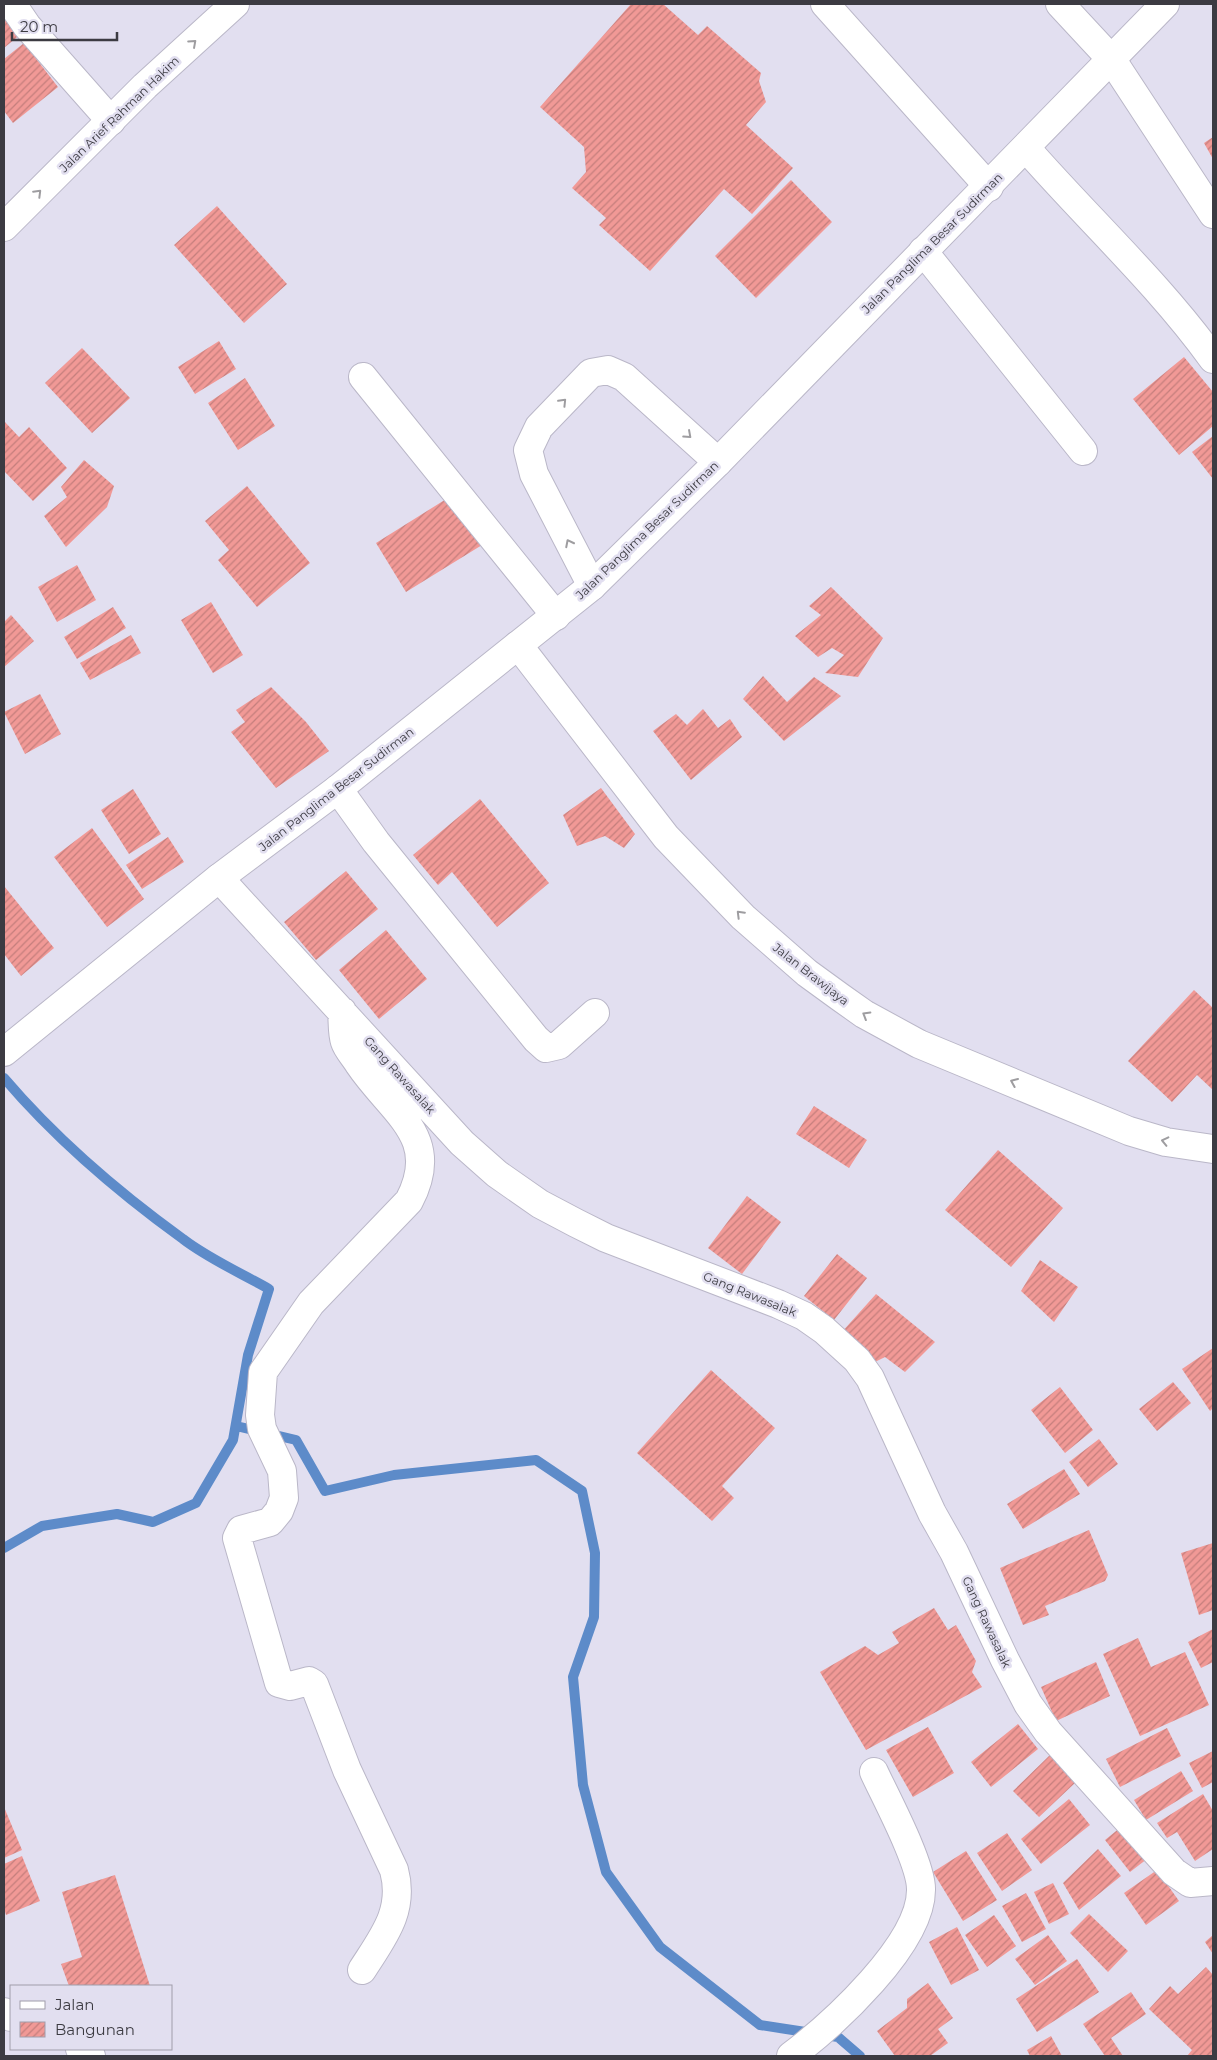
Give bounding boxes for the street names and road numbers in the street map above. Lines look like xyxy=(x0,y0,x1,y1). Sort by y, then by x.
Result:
street label: Jalan Arief Rahman Hakim xyxy=(55,53,182,176)
street label: Jalan Panglima Besar Sudirman xyxy=(858,170,1005,317)
street label: Jalan Panglima Besar Sudirman xyxy=(572,458,721,603)
street label: Jalan Panglima Besar Sudirman xyxy=(255,724,416,855)
street label: Jalan Brawijaya xyxy=(769,939,852,1008)
street label: Gang Rawasalak xyxy=(361,1033,439,1117)
street label: Gang Rawasalak xyxy=(701,1268,800,1320)
street label: Gang Rawasalak xyxy=(959,1574,1015,1671)

